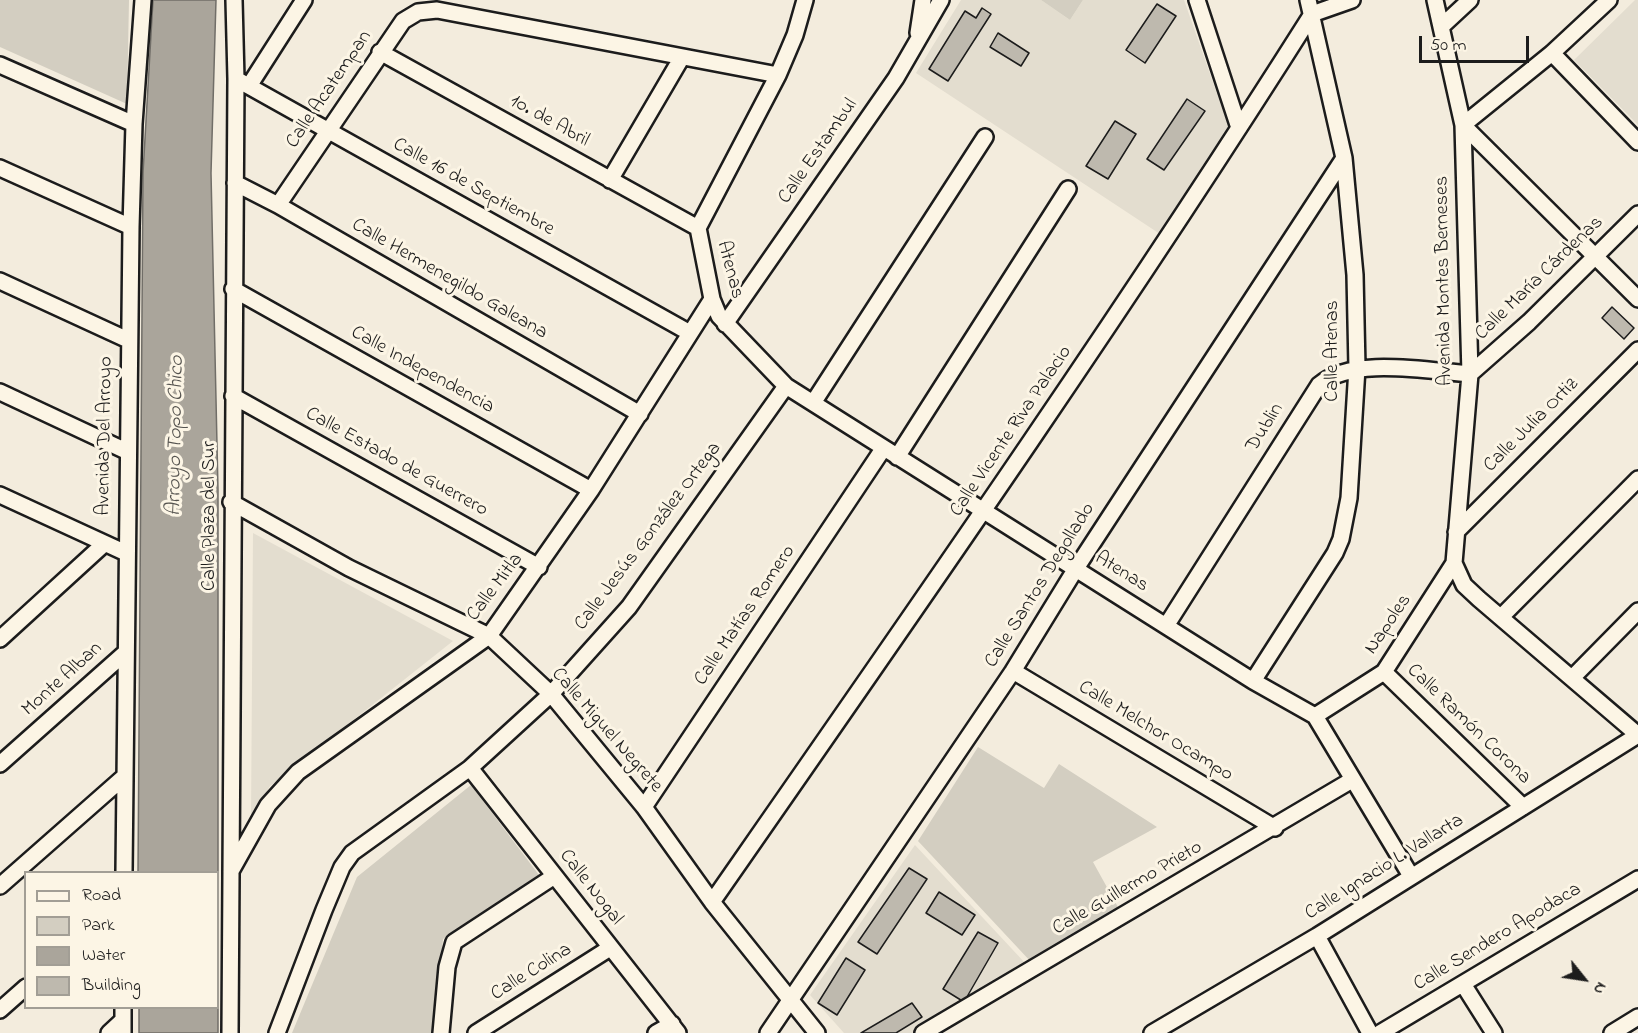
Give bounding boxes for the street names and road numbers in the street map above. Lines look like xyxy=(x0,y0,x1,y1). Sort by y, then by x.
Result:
street label: Calle Acatempan xyxy=(282,26,378,154)
street label: 1o. de Abril xyxy=(505,90,593,154)
street label: Calle Estambul xyxy=(774,95,864,209)
street label: Calle 16 de Septiembre xyxy=(388,134,558,242)
street label: Avenida Montes Berneses xyxy=(1431,176,1459,386)
street label: Calle María Cárdenas xyxy=(1471,212,1609,346)
street label: Calle Hermenegildo Galeana xyxy=(347,214,551,346)
street label: Atenas xyxy=(710,238,748,302)
street label: Calle Atenas xyxy=(1322,300,1346,402)
street label: Calle Independencia xyxy=(346,322,498,420)
street label: Calle Vicente Riva Palacio xyxy=(946,342,1078,522)
street label: Avenida Del Arroyo xyxy=(93,356,119,516)
street label: Calle Julia Ortiz xyxy=(1480,374,1584,478)
street label: Dublin xyxy=(1242,399,1290,457)
street label: Calle Estado de Guerrero xyxy=(301,403,491,523)
street label: Calle Jesús González Ortega xyxy=(570,438,728,636)
street label: Calle Plaza del Sur xyxy=(199,441,223,591)
street label: Calle Santos Degollado xyxy=(981,499,1101,673)
street label: Calle Matías Romero xyxy=(690,541,802,691)
street label: Atenas xyxy=(1090,547,1152,599)
street label: Calle Mitla xyxy=(463,549,529,627)
street label: Napoles xyxy=(1360,590,1418,660)
street label: Monte Alban xyxy=(18,638,108,722)
street label: Calle Ramón Corona xyxy=(1401,659,1535,791)
street label: Calle Miguel Negrete xyxy=(545,663,667,799)
street label: Calle Melchor Ocampo xyxy=(1073,676,1237,788)
street label: Calle Ignacio L. Vallarta xyxy=(1301,809,1469,927)
street label: Calle Guillermo Prieto xyxy=(1049,836,1207,942)
street label: Calle Nogal xyxy=(553,845,627,931)
street label: Calle Sendero Apodaca xyxy=(1410,878,1586,998)
street label: Calle Colina xyxy=(487,939,577,1007)

